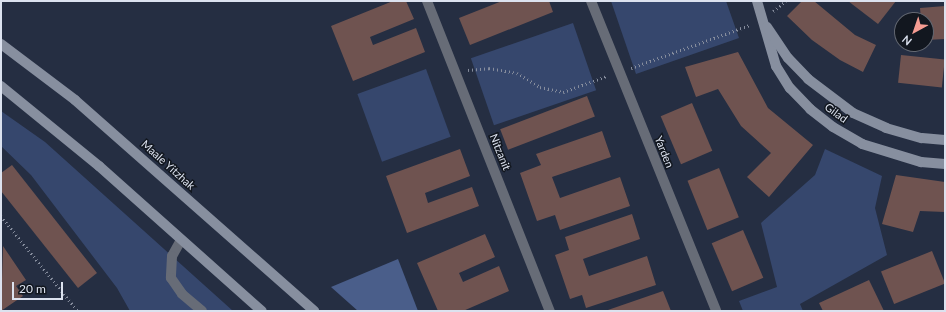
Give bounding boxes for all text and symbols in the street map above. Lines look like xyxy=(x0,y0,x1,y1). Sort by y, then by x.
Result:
north arrow xyxy=(894,12,934,52)
text: N xyxy=(899,33,914,49)
street label: Gilad xyxy=(822,100,850,126)
street label: Nitzanit xyxy=(487,132,513,172)
street label: Yarden xyxy=(652,134,676,170)
street label: Maale Yitzhak xyxy=(138,137,198,193)
scale bar xyxy=(14,274,65,300)
text: 20 m xyxy=(19,281,46,296)

